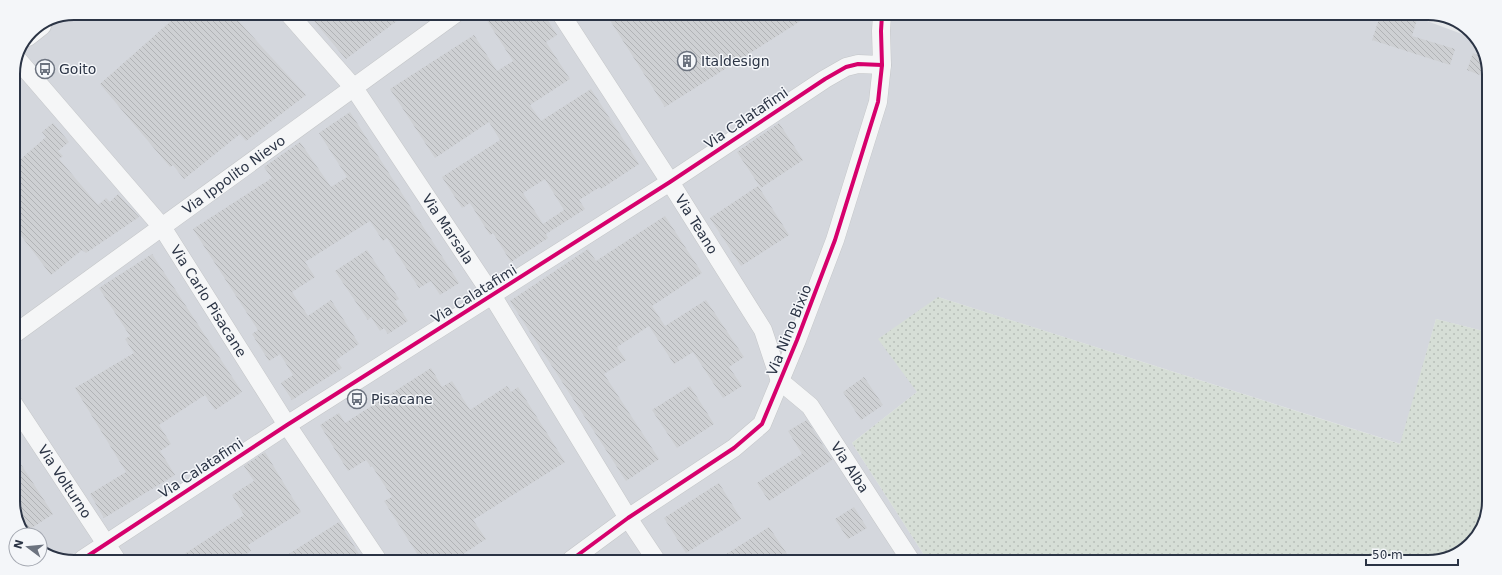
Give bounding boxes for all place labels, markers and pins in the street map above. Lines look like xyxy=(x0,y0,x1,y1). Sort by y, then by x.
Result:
building icon: Italdesign xyxy=(676,50,698,72)
place label: Italdesign xyxy=(701,53,770,69)
bus stop icon: Goito xyxy=(34,58,56,80)
place label: Goito xyxy=(59,61,96,77)
bus stop icon: Pisacane xyxy=(346,388,368,410)
place label: Pisacane xyxy=(371,391,433,407)

